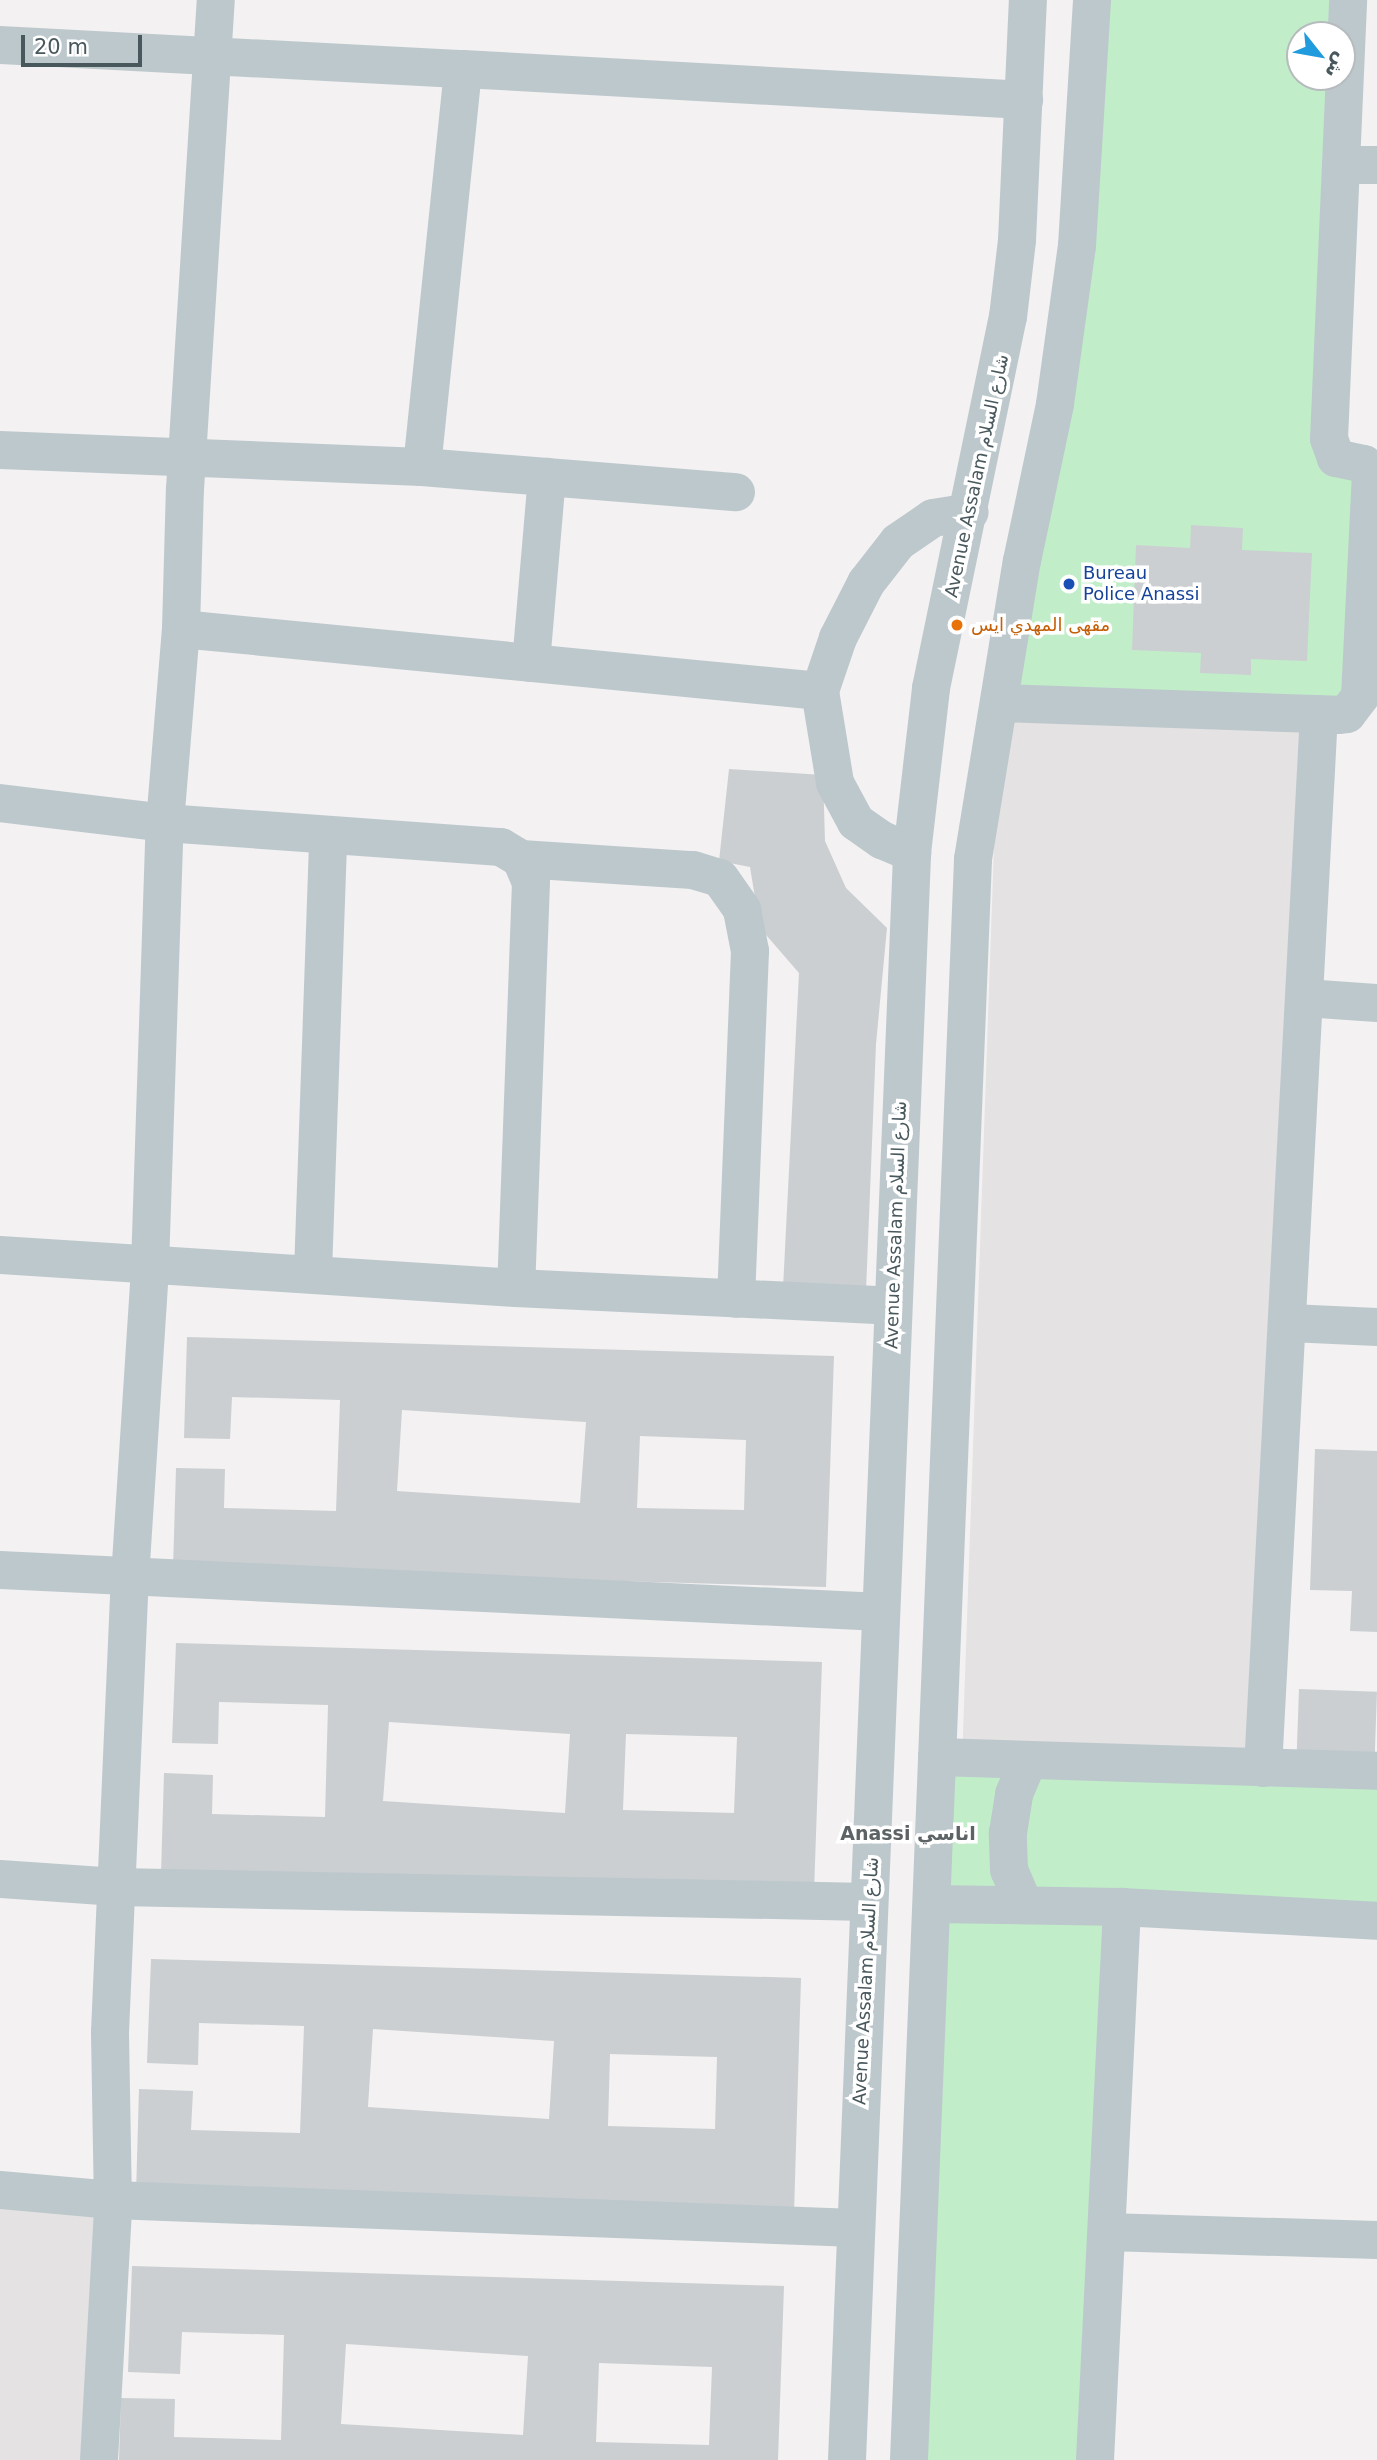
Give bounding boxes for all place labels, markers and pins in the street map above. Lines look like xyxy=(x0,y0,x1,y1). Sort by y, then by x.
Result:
place label: Bureau Police Anassi xyxy=(1083,563,1199,606)
marker: Bureau Police Anassi xyxy=(1061,576,1077,592)
place label: مقهى المهدي ايس xyxy=(971,614,1110,636)
marker: مقهى المهدي ايس xyxy=(949,617,965,633)

